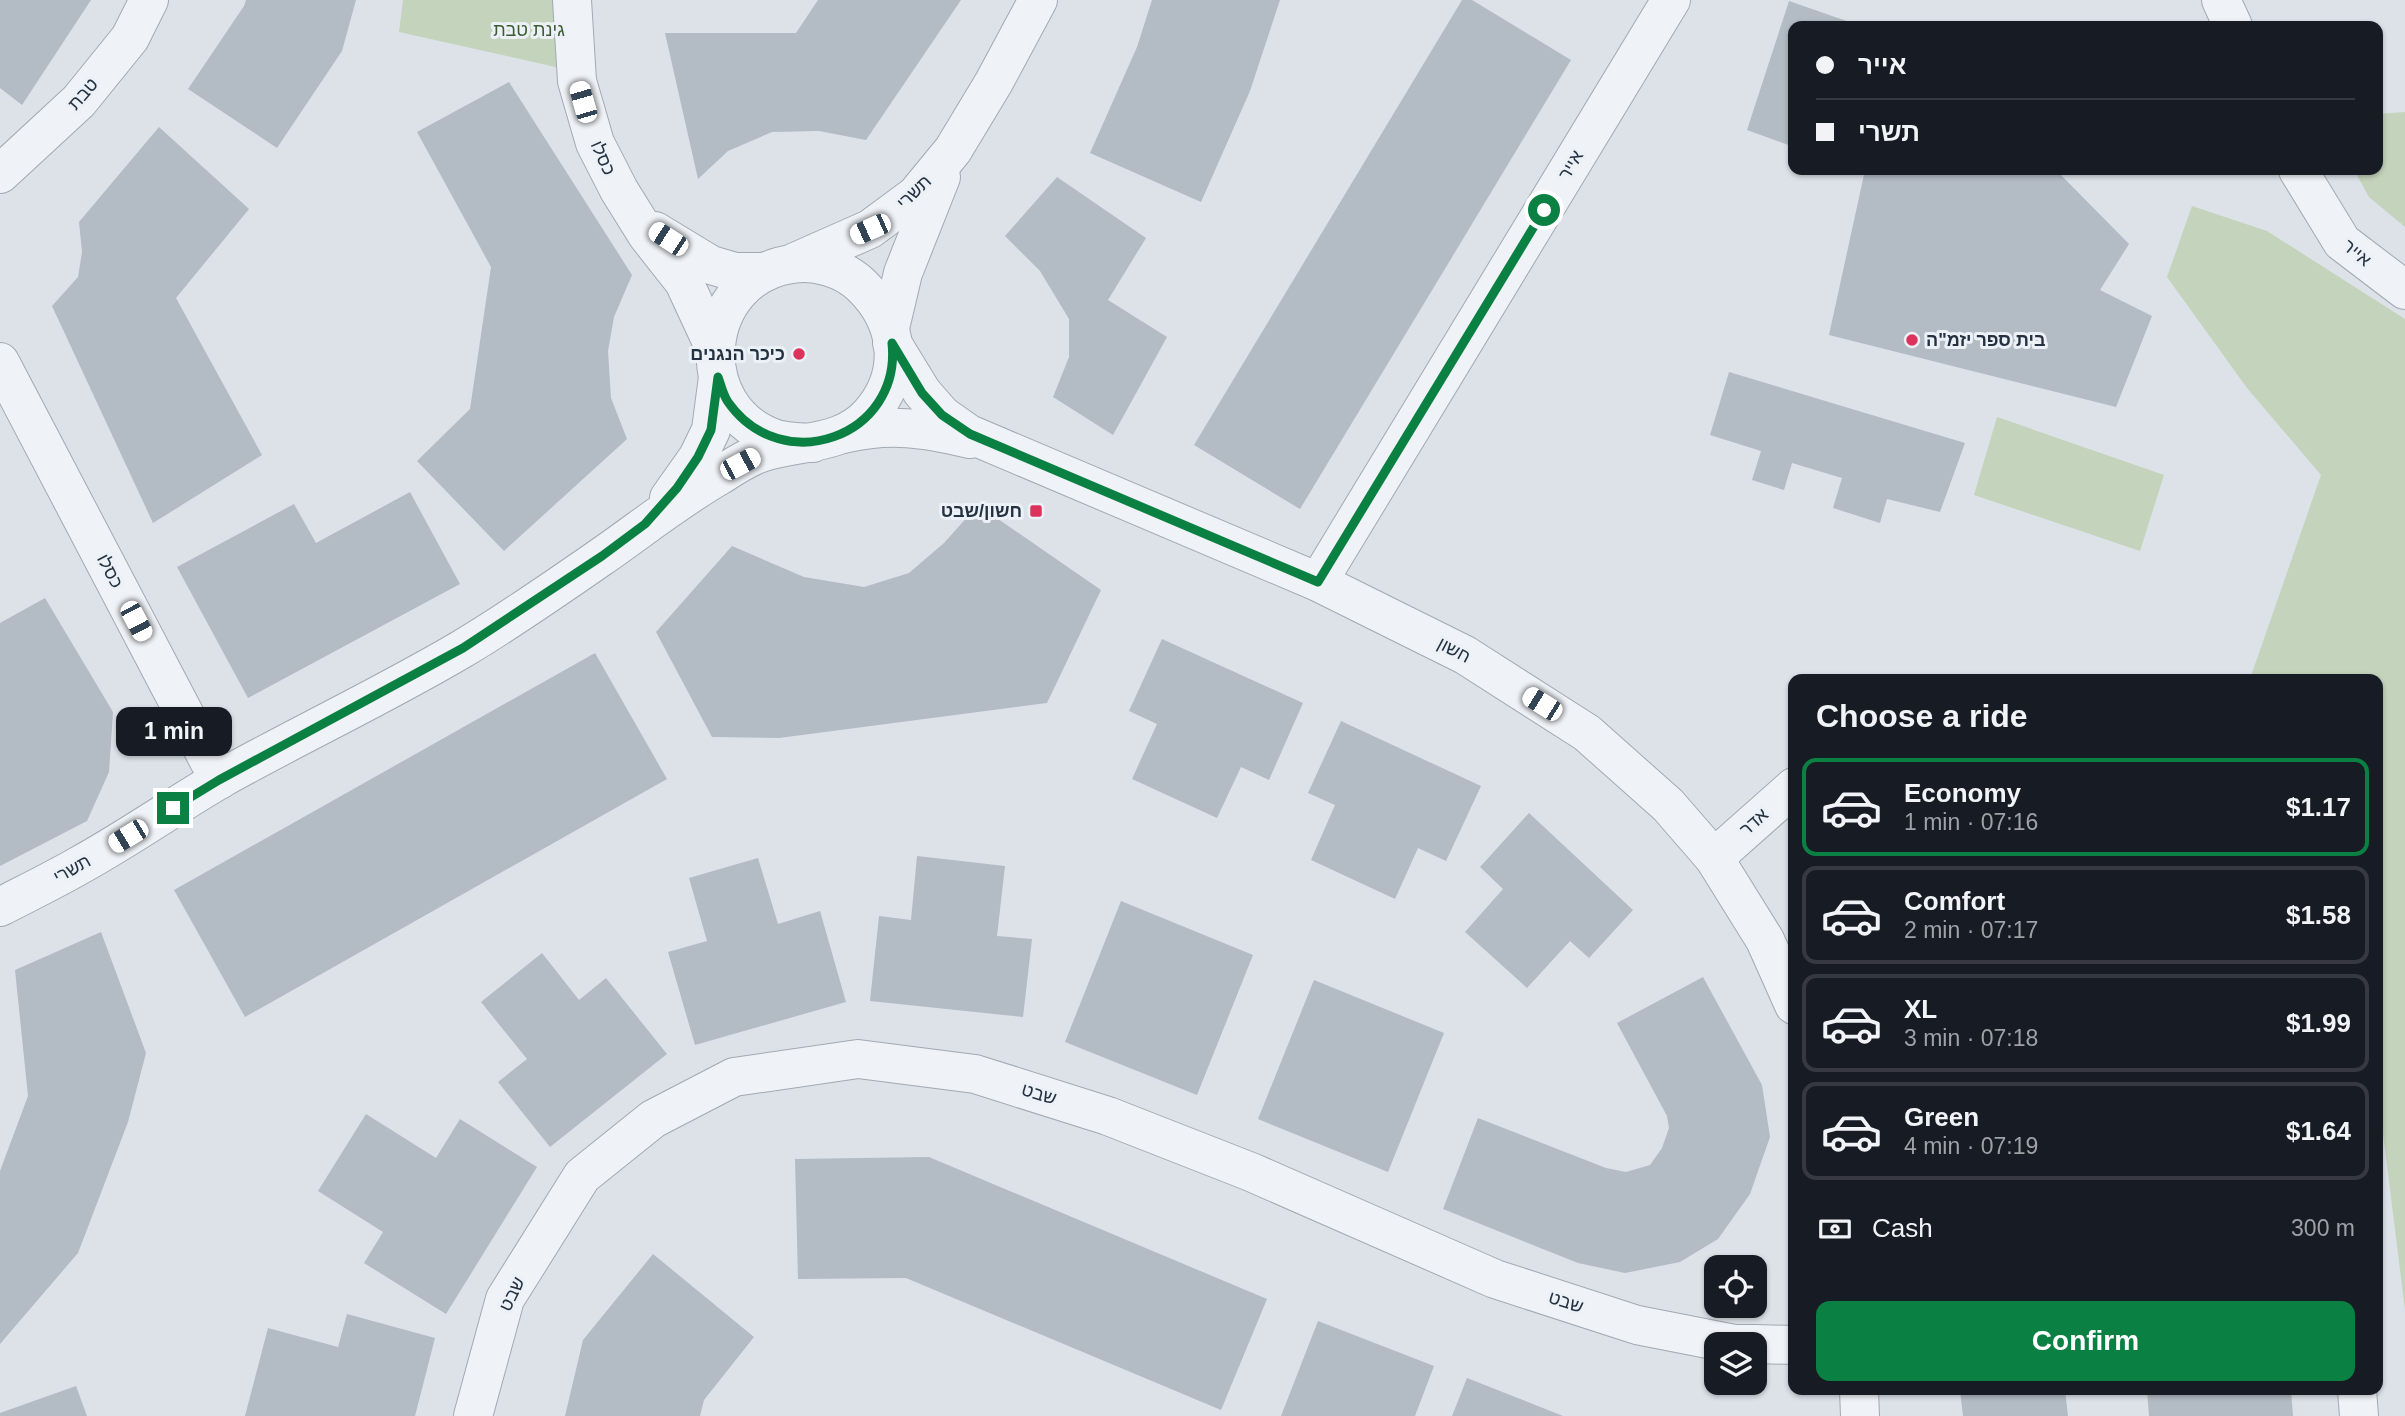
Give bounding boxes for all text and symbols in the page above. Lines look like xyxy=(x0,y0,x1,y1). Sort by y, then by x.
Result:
park label: גינת טבת xyxy=(493,20,565,40)
text: אייר xyxy=(1858,50,1906,80)
street label: טבת xyxy=(64,74,102,114)
car xyxy=(568,79,599,125)
text: תשרי xyxy=(1858,117,1920,147)
street label: כסלו xyxy=(587,138,619,178)
street label: אייר xyxy=(1555,146,1588,183)
street label: תשרי xyxy=(893,171,935,213)
route start xyxy=(1528,194,1560,226)
car xyxy=(847,211,894,247)
car xyxy=(645,219,692,259)
street label: אייר xyxy=(2339,236,2376,271)
place label: בית ספר יזמ"ה xyxy=(1926,330,2045,350)
marker: בית ספר יזמ"ה xyxy=(1904,332,1920,348)
place label: כיכר הנגנים xyxy=(690,344,785,364)
marker: כיכר הנגנים xyxy=(791,346,807,362)
car xyxy=(717,445,764,483)
place label: חשון/שבט xyxy=(941,501,1022,521)
marker: חשון/שבט xyxy=(1028,503,1044,519)
street label: כסלו xyxy=(93,551,127,591)
car xyxy=(117,598,156,644)
street label: חשון xyxy=(1434,633,1474,667)
car xyxy=(1519,684,1566,724)
text: Choose a ride xyxy=(1816,698,2028,734)
callout: 1 min xyxy=(115,706,231,756)
text: 1 min xyxy=(144,718,204,744)
icon: car xyxy=(1820,776,1883,839)
text: Economy xyxy=(1904,778,2021,808)
route end xyxy=(157,792,189,824)
text: $1.17 xyxy=(2286,792,2351,822)
street label: אדר xyxy=(1736,804,1773,840)
text: 1 min · 07:16 xyxy=(1904,809,2038,835)
car xyxy=(105,816,152,856)
street label: תשרי xyxy=(50,851,94,887)
icon: car xyxy=(1820,884,1883,947)
text: Comfort xyxy=(1904,886,2005,916)
text: $1.58 xyxy=(2286,900,2351,930)
text: 2 min · 07:17 xyxy=(1904,917,2038,943)
icon: car xyxy=(1820,992,1883,1055)
text: XL xyxy=(1904,994,1937,1024)
text: $1.99 xyxy=(2286,1008,2351,1038)
text: 3 min · 07:18 xyxy=(1904,1025,2038,1051)
street label: שבט xyxy=(1019,1079,1059,1109)
icon: car xyxy=(1820,1100,1883,1163)
text: Green xyxy=(1904,1102,1979,1132)
text: $1.64 xyxy=(2286,1116,2351,1146)
text: 4 min · 07:19 xyxy=(1904,1133,2038,1159)
icon: cash xyxy=(1816,1210,1854,1248)
text: Cash xyxy=(1872,1213,1933,1243)
text: 300 m xyxy=(2291,1215,2355,1241)
map controls xyxy=(1704,1255,1767,1395)
button: locate xyxy=(1704,1255,1767,1318)
street label: שבט xyxy=(495,1274,529,1314)
street label: שבט xyxy=(1546,1287,1586,1317)
button: Confirm xyxy=(1816,1301,2355,1381)
button: layers xyxy=(1704,1332,1767,1395)

